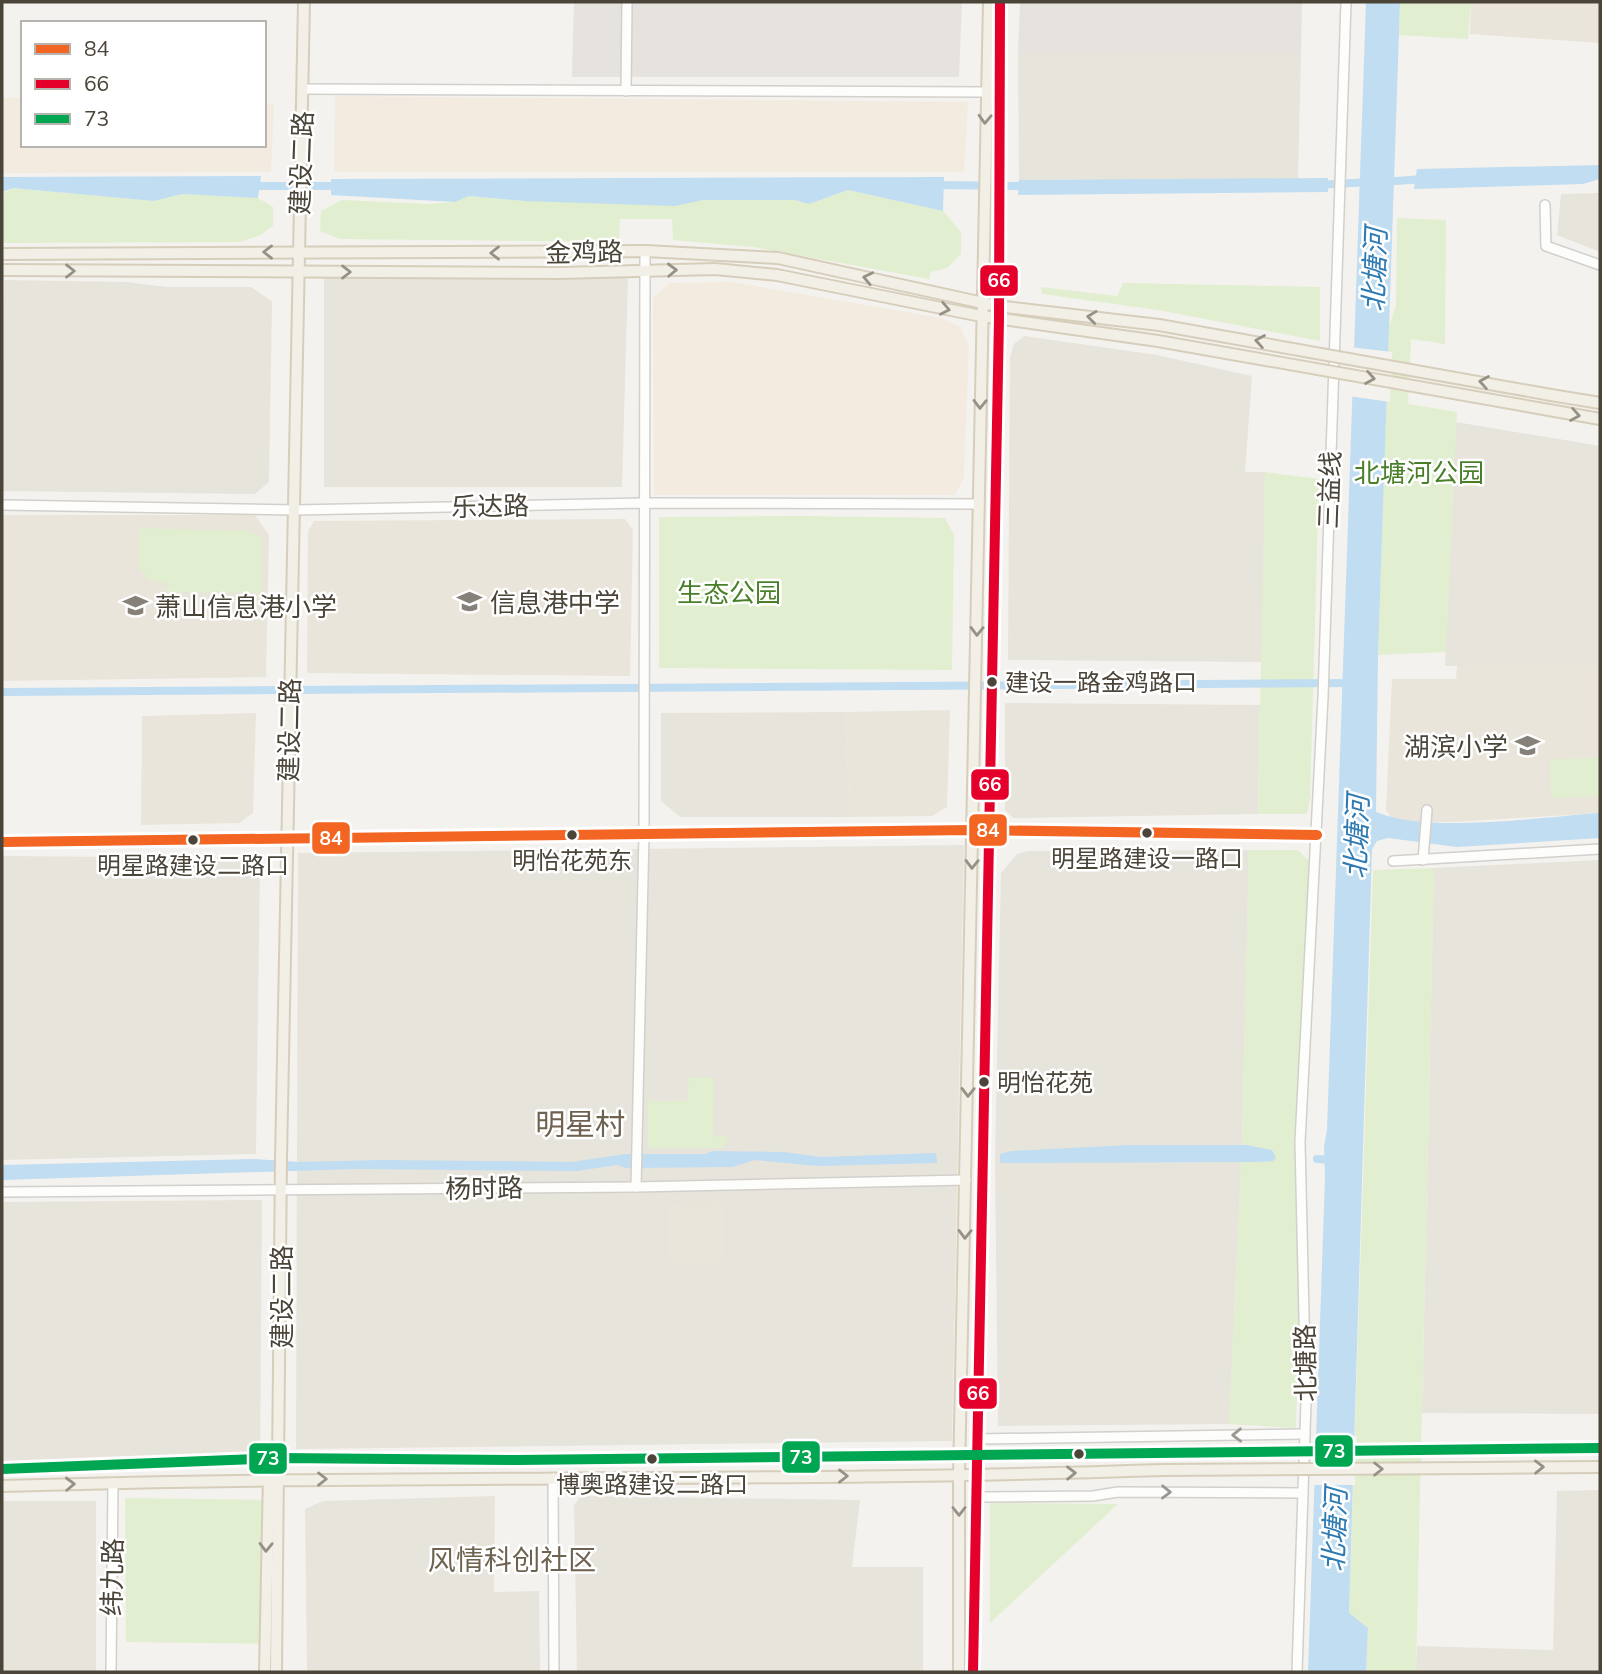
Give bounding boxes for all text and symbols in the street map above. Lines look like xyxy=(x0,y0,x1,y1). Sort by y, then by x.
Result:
legend xyxy=(21,21,266,147)
text: 84 xyxy=(84,35,110,61)
text: 66 xyxy=(84,70,109,96)
text: 73 xyxy=(84,105,109,131)
street label: 建设二路 xyxy=(283,110,319,216)
one-way arrow xyxy=(977,114,992,125)
water label: 北塘河 xyxy=(1355,222,1393,313)
street label: 金鸡路 xyxy=(545,235,623,269)
one-way arrow xyxy=(262,244,273,260)
one-way arrow xyxy=(490,245,500,261)
one-way arrow xyxy=(65,263,76,278)
one-way arrow xyxy=(667,263,678,278)
one-way arrow xyxy=(342,264,352,280)
line badge: 66 xyxy=(979,264,1019,297)
text: 66 xyxy=(988,268,1010,292)
one-way arrow xyxy=(862,271,874,286)
one-way arrow xyxy=(939,301,951,316)
one-way arrow xyxy=(1086,309,1097,324)
one-way arrow xyxy=(1254,334,1266,349)
one-way arrow xyxy=(1364,370,1376,385)
one-way arrow xyxy=(1478,376,1490,391)
one-way arrow xyxy=(972,399,988,410)
one-way arrow xyxy=(1569,407,1581,422)
street label: 三益线 xyxy=(1311,450,1347,530)
park label: 北塘河公园 xyxy=(1354,456,1484,489)
street label: 乐达路 xyxy=(451,489,529,523)
park label: 生态公园 xyxy=(677,576,781,609)
place label: 信息港中学 xyxy=(490,586,620,619)
school or university icon: 信息港中学 xyxy=(456,588,484,616)
place label: 萧山信息港小学 xyxy=(155,590,337,623)
school or university icon: 萧山信息港小学 xyxy=(121,592,149,620)
one-way arrow xyxy=(969,626,985,637)
place label: 建设一路金鸡路口 xyxy=(1005,667,1197,697)
marker: 建设一路金鸡路口 xyxy=(985,675,999,689)
street label: 建设二路 xyxy=(272,678,306,782)
place label: 湖滨小学 xyxy=(1404,730,1508,763)
school or university icon: 湖滨小学 xyxy=(1514,732,1542,760)
line badge: 66 xyxy=(970,768,1010,801)
text: 66 xyxy=(979,772,1001,796)
water label: 北塘河 xyxy=(1337,789,1375,880)
line badge: 84 xyxy=(968,813,1008,847)
text: 84 xyxy=(977,818,1000,842)
line badge: 84 xyxy=(311,821,351,855)
text: 84 xyxy=(320,826,343,850)
marker: 明星路建设一路口 xyxy=(1140,826,1154,840)
marker: 明怡花苑东 xyxy=(565,828,579,842)
marker: 明星路建设二路口 xyxy=(186,833,200,847)
place label: 明星路建设一路口 xyxy=(1051,843,1243,873)
place label: 明怡花苑东 xyxy=(512,845,632,875)
place label: 明星路建设二路口 xyxy=(97,850,289,880)
one-way arrow xyxy=(965,859,980,870)
place label: 明怡花苑 xyxy=(997,1067,1093,1097)
marker: 明怡花苑 xyxy=(977,1075,991,1089)
one-way arrow xyxy=(960,1087,975,1098)
district label: 明星村 xyxy=(535,1105,625,1143)
street label: 杨时路 xyxy=(445,1171,523,1205)
one-way arrow xyxy=(957,1229,972,1240)
street label: 建设二路 xyxy=(265,1245,298,1349)
street label: 北塘路 xyxy=(1288,1324,1322,1402)
line badge: 66 xyxy=(958,1377,998,1410)
text: 66 xyxy=(967,1381,989,1405)
one-way arrow xyxy=(1231,1427,1242,1443)
line badge: 73 xyxy=(1314,1434,1354,1468)
text: 73 xyxy=(1323,1439,1345,1463)
line badge: 73 xyxy=(781,1440,821,1474)
line badge: 73 xyxy=(248,1442,288,1475)
text: 73 xyxy=(790,1445,812,1469)
text: 73 xyxy=(257,1446,279,1470)
unlabelled marker xyxy=(1072,1447,1086,1461)
marker: 博奥路建设二路口 xyxy=(645,1452,659,1466)
one-way arrow xyxy=(1534,1460,1545,1475)
one-way arrow xyxy=(1373,1461,1384,1477)
one-way arrow xyxy=(1066,1465,1077,1480)
one-way arrow xyxy=(839,1468,849,1484)
place label: 博奥路建设二路口 xyxy=(556,1469,748,1499)
one-way arrow xyxy=(317,1471,328,1487)
one-way arrow xyxy=(65,1476,76,1492)
water label: 北塘河 xyxy=(1315,1482,1353,1573)
one-way arrow xyxy=(1161,1484,1172,1500)
one-way arrow xyxy=(951,1506,967,1517)
street label: 纬九路 xyxy=(95,1538,129,1616)
one-way arrow xyxy=(258,1542,274,1553)
district label: 风情科创社区 xyxy=(428,1542,596,1577)

